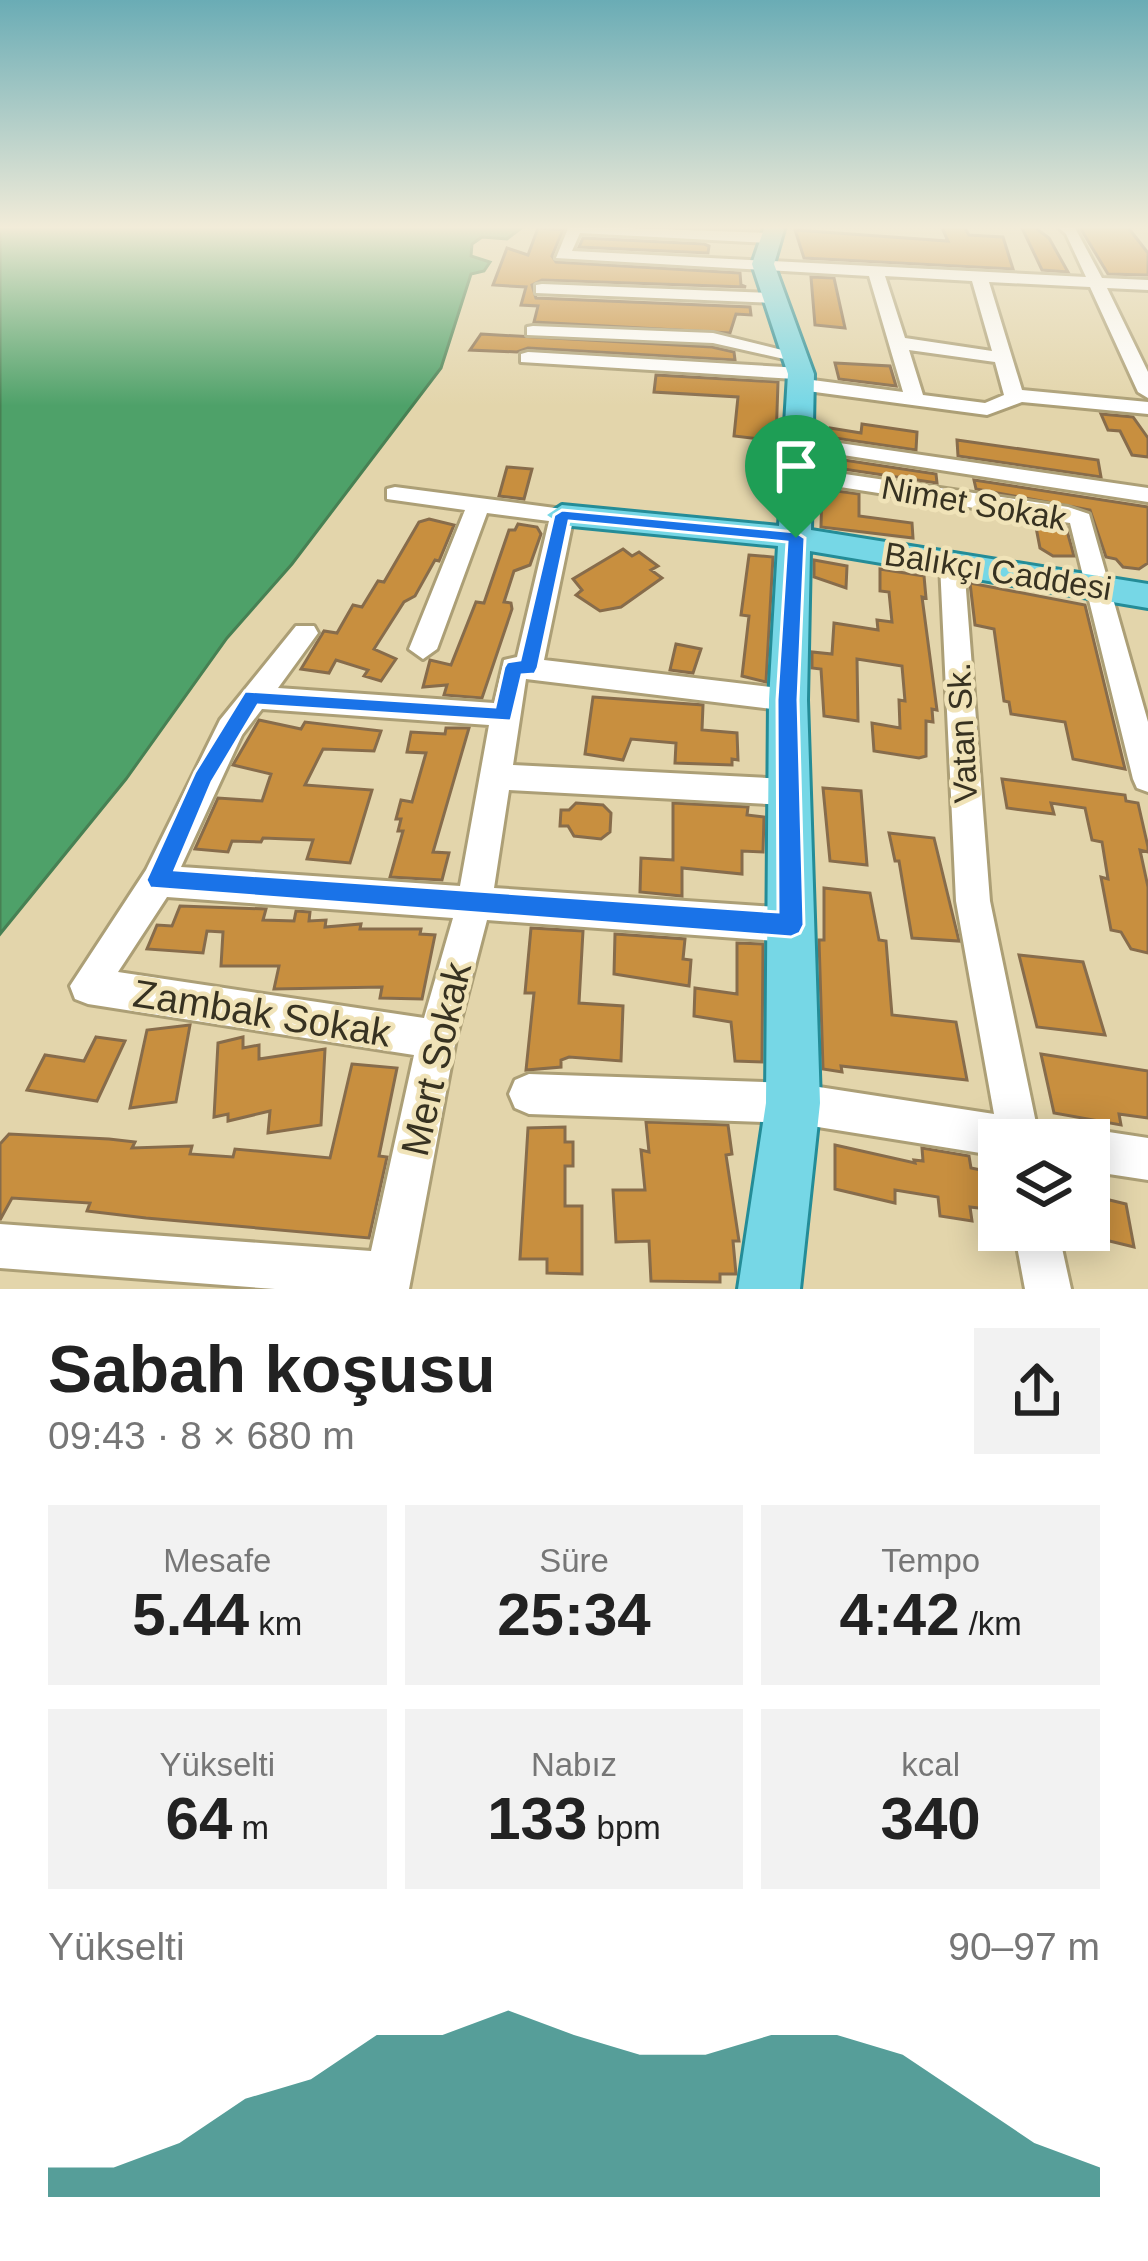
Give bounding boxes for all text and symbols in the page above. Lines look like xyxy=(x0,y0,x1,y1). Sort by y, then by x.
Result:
pin xyxy=(745,415,847,538)
icon: arrive xyxy=(763,433,829,499)
street label: Nimet Sokak xyxy=(879,469,1070,538)
street label: Balıkçı Caddesi xyxy=(882,535,1114,607)
street label: Vatan Sk. xyxy=(940,662,984,804)
street label: Mert Sokak xyxy=(393,958,479,1160)
street label: Zambak Sokak xyxy=(130,971,394,1055)
map controls xyxy=(978,1119,1110,1251)
button: layers xyxy=(978,1119,1110,1251)
button: share xyxy=(974,1328,1100,1454)
text: Sabah koşusu xyxy=(48,1332,495,1406)
text: 09:43 · 8 × 680 m xyxy=(48,1414,355,1457)
text: Mesafe xyxy=(163,1542,271,1579)
text: Süre xyxy=(539,1542,609,1579)
text: Tempo xyxy=(881,1542,980,1579)
text: 5.44 xyxy=(132,1581,249,1648)
text: 25:34 xyxy=(497,1581,651,1648)
text: 4:42 xyxy=(839,1581,960,1648)
text: km xyxy=(249,1605,302,1642)
text: /km xyxy=(960,1605,1022,1642)
text: Yükselti xyxy=(160,1746,275,1783)
text: Nabız xyxy=(531,1746,617,1783)
text: kcal xyxy=(901,1746,960,1783)
text: 64 xyxy=(166,1785,232,1852)
text: 133 xyxy=(487,1785,587,1852)
text: 340 xyxy=(881,1785,981,1852)
text: m xyxy=(232,1809,269,1846)
text: bpm xyxy=(587,1809,661,1846)
text: Yükselti xyxy=(48,1925,185,1968)
text: 90–97 m xyxy=(948,1925,1100,1968)

